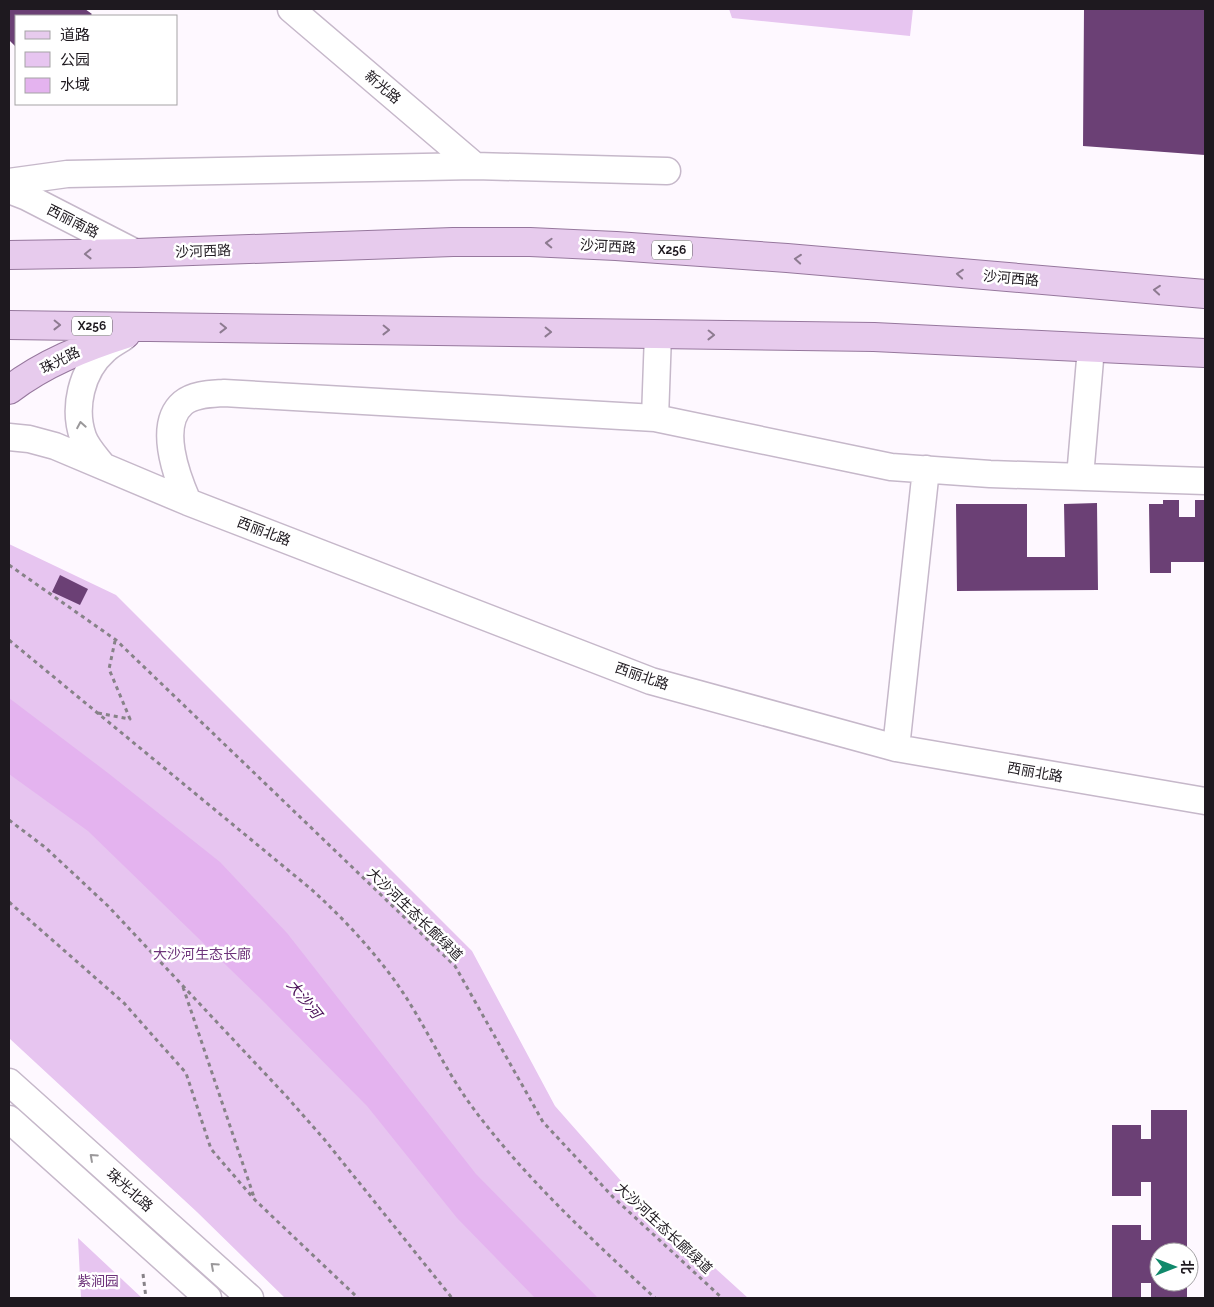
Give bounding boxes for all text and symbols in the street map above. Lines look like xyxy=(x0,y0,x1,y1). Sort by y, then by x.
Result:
legend xyxy=(15,15,178,105)
text: 道路 xyxy=(60,26,90,44)
text: 公园 xyxy=(60,51,90,69)
street label: 新光路 xyxy=(362,67,404,107)
text: 水域 xyxy=(60,76,90,94)
street label: 西丽南路 xyxy=(44,201,102,241)
street label: 沙河西路 xyxy=(580,237,636,255)
one-way arrow xyxy=(544,238,552,248)
road number: X256 xyxy=(652,240,692,260)
street label: 沙河西路 xyxy=(175,242,231,260)
one-way arrow xyxy=(83,249,91,259)
one-way arrow xyxy=(794,254,802,265)
street label: 沙河西路 xyxy=(982,268,1040,288)
one-way arrow xyxy=(955,269,963,280)
one-way arrow xyxy=(1152,285,1160,296)
road number: X256 xyxy=(72,316,112,336)
one-way arrow xyxy=(54,320,62,330)
one-way arrow xyxy=(220,323,227,333)
one-way arrow xyxy=(382,325,390,335)
one-way arrow xyxy=(544,327,552,338)
one-way arrow xyxy=(707,330,715,340)
street label: 珠光路 xyxy=(38,343,82,377)
one-way arrow xyxy=(76,420,86,429)
street label: 西丽北路 xyxy=(235,513,293,549)
street label: 西丽北路 xyxy=(613,659,671,693)
street label: 西丽北路 xyxy=(1006,759,1064,785)
street label: 大沙河生态长廊绿道 xyxy=(364,864,466,964)
park label: 大沙河生态长廊 xyxy=(153,946,251,962)
water label: 大沙河 xyxy=(283,976,327,1024)
one-way arrow xyxy=(89,1154,98,1163)
street label: 珠光北路 xyxy=(104,1165,156,1215)
street label: 大沙河生态长廊绿道 xyxy=(612,1179,716,1277)
north arrow xyxy=(1149,1242,1199,1292)
text: 北 xyxy=(1179,1260,1195,1274)
one-way arrow xyxy=(211,1263,220,1272)
park label: 紫涧园 xyxy=(77,1273,119,1289)

